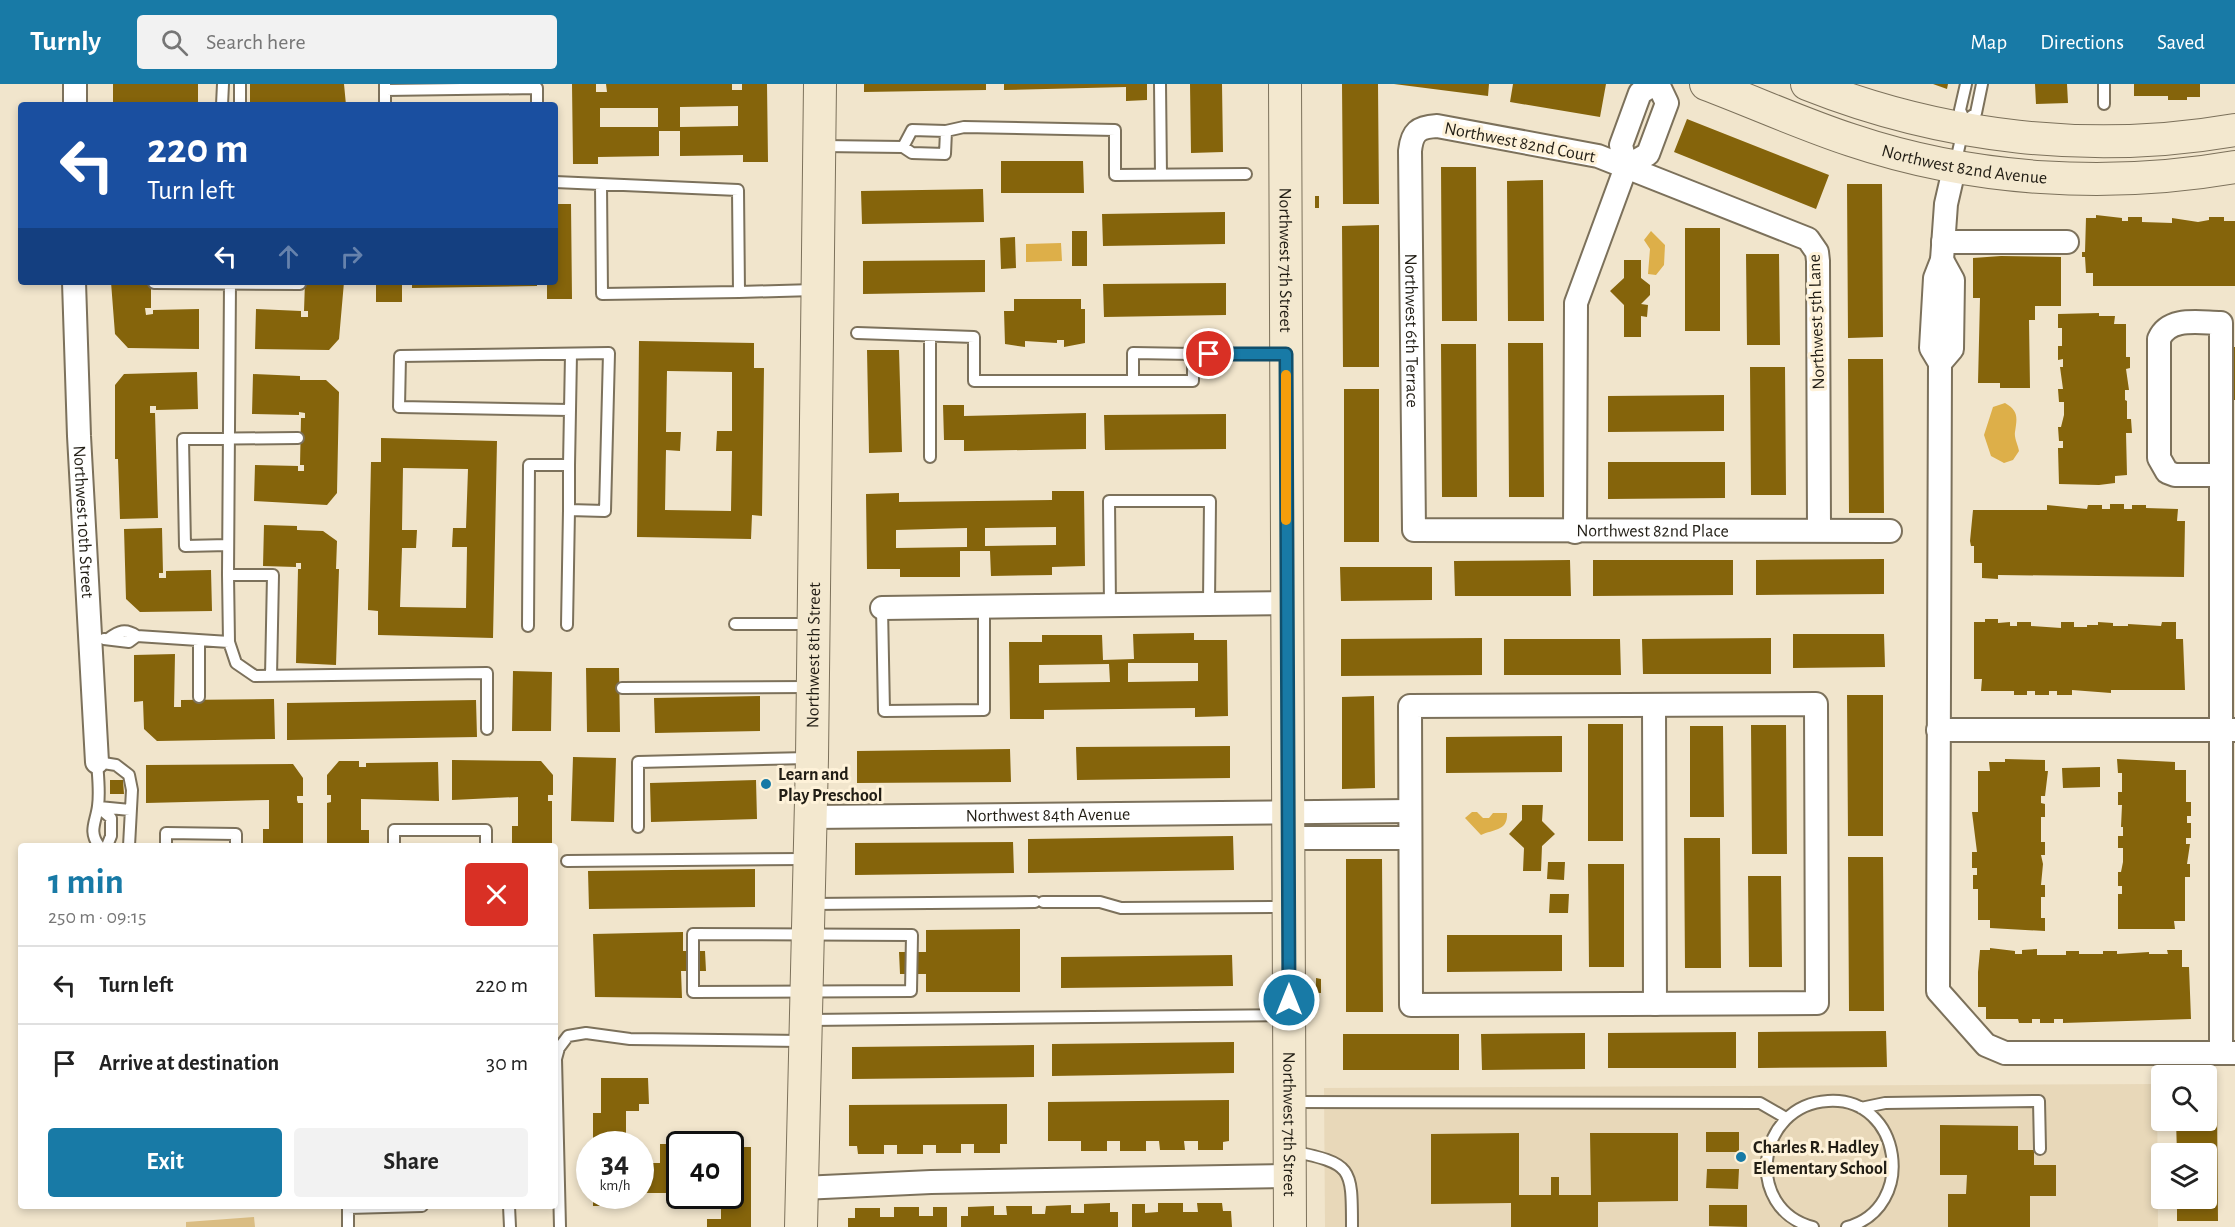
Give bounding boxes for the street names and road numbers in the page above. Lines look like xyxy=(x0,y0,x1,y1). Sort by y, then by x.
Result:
street label: Northwest 82nd Court xyxy=(1443,120,1597,167)
street label: Northwest 82nd Avenue xyxy=(1880,142,2048,187)
street label: Northwest 7th Street xyxy=(1275,188,1294,333)
street label: Northwest 6th Terrace xyxy=(1401,253,1421,408)
street label: Northwest 5th Lane xyxy=(1806,254,1828,390)
street label: Northwest 10th Street xyxy=(70,445,96,599)
street label: Northwest 82nd Place xyxy=(1576,522,1729,541)
street label: Northwest 8th Street xyxy=(804,582,824,728)
street label: Northwest 84th Avenue xyxy=(966,806,1130,825)
street label: Northwest 7th Street xyxy=(1279,1052,1298,1197)

